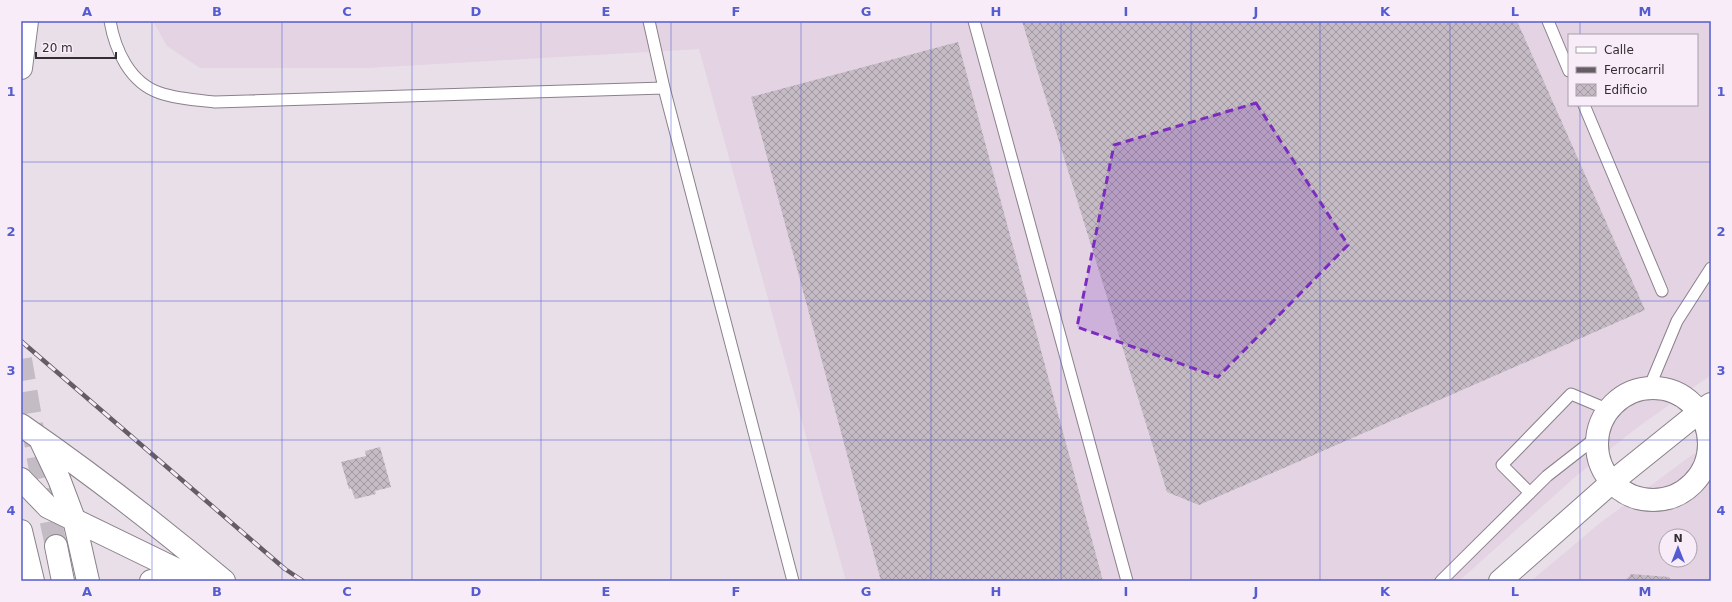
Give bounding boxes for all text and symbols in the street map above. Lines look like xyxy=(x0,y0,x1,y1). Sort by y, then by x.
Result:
text: A xyxy=(82,4,92,19)
text: B xyxy=(212,4,222,19)
text: C xyxy=(342,4,352,19)
text: D xyxy=(471,4,482,19)
text: E xyxy=(602,4,610,19)
text: F xyxy=(732,4,740,19)
text: G xyxy=(861,4,871,19)
text: H xyxy=(991,4,1001,19)
text: I xyxy=(1124,4,1128,19)
text: J xyxy=(1253,4,1258,19)
text: K xyxy=(1380,4,1391,19)
text: L xyxy=(1511,4,1519,19)
text: M xyxy=(1639,4,1651,19)
scale bar xyxy=(36,34,116,60)
legend xyxy=(1568,34,1698,106)
text: 20 m xyxy=(42,41,73,55)
text: Calle xyxy=(1604,43,1634,57)
text: Ferrocarril xyxy=(1604,63,1665,77)
text: Edificio xyxy=(1604,83,1647,97)
text: 1 xyxy=(6,84,16,99)
text: 1 xyxy=(1716,84,1726,99)
text: 2 xyxy=(6,224,16,239)
text: 2 xyxy=(1716,224,1726,239)
text: 3 xyxy=(6,363,16,378)
text: 3 xyxy=(1716,363,1726,378)
text: 4 xyxy=(6,503,16,518)
text: 4 xyxy=(1716,503,1726,518)
north arrow xyxy=(1658,528,1698,568)
text: N xyxy=(1673,532,1683,545)
text: A xyxy=(82,584,92,599)
text: B xyxy=(212,584,222,599)
text: C xyxy=(342,584,352,599)
text: D xyxy=(471,584,482,599)
text: E xyxy=(602,584,610,599)
text: F xyxy=(732,584,740,599)
text: G xyxy=(861,584,871,599)
text: H xyxy=(991,584,1001,599)
text: I xyxy=(1124,584,1128,599)
text: J xyxy=(1253,584,1258,599)
text: K xyxy=(1380,584,1391,599)
text: L xyxy=(1511,584,1519,599)
text: M xyxy=(1639,584,1651,599)

